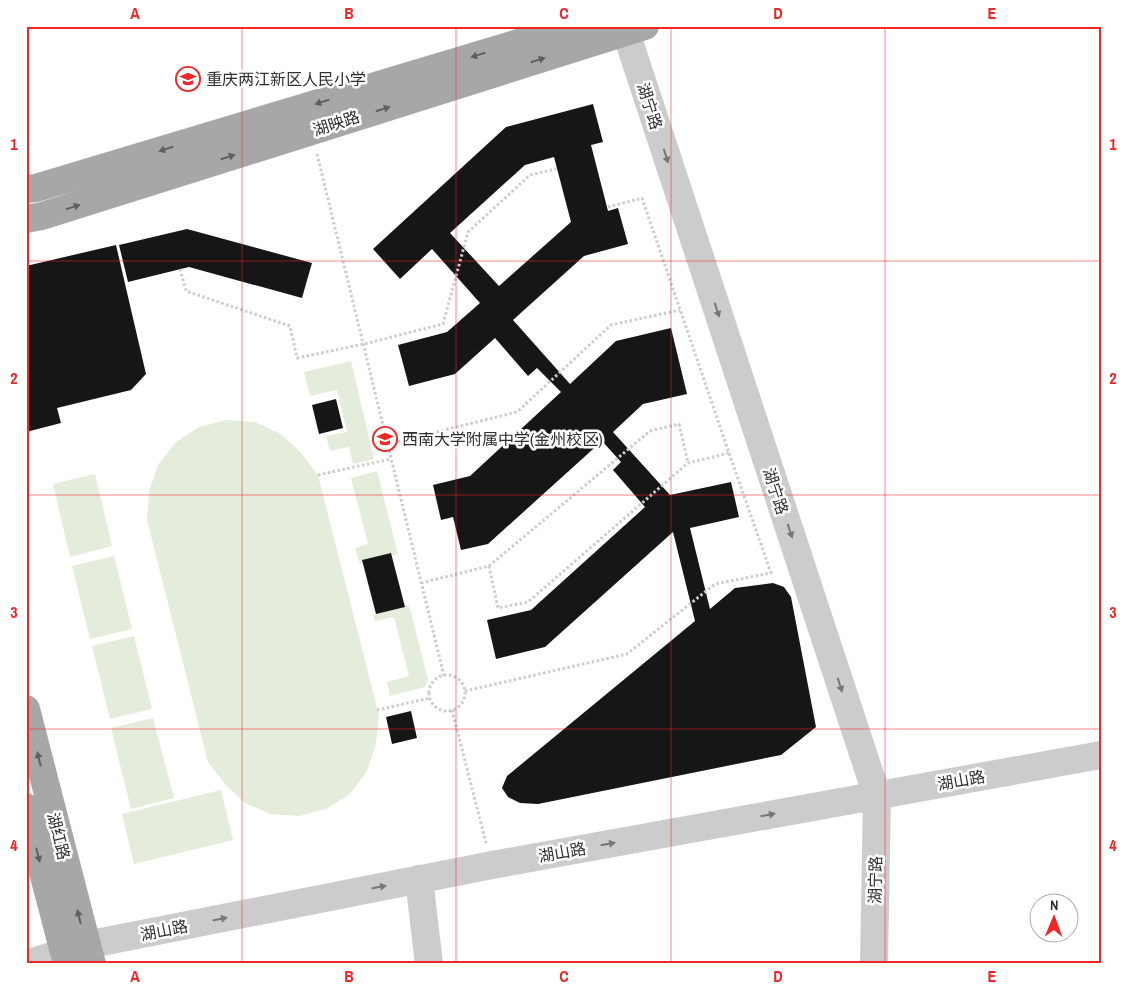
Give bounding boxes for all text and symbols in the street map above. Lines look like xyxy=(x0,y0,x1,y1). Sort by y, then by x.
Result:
text: A xyxy=(130,2,140,24)
text: B xyxy=(344,2,354,24)
text: C xyxy=(559,2,569,24)
text: D xyxy=(773,2,783,24)
text: E xyxy=(988,2,997,24)
one-way arrow xyxy=(470,52,485,60)
one-way arrow xyxy=(531,55,546,63)
school or university icon: 重庆两江新区人民小学 xyxy=(175,66,201,92)
place label: 重庆两江新区人民小学 xyxy=(206,68,366,90)
street label: 湖宁路 xyxy=(632,80,668,132)
one-way arrow xyxy=(314,99,329,107)
one-way arrow xyxy=(376,104,391,112)
street label: 湖映路 xyxy=(310,105,362,141)
text: 1 xyxy=(10,133,18,155)
text: 1 xyxy=(1109,133,1117,155)
one-way arrow xyxy=(159,145,174,153)
one-way arrow xyxy=(663,148,671,163)
one-way arrow xyxy=(221,153,236,161)
one-way arrow xyxy=(66,202,81,210)
one-way arrow xyxy=(713,303,721,318)
text: 2 xyxy=(10,367,18,389)
text: 2 xyxy=(1109,367,1117,389)
school or university icon: 西南大学附属中学(金州校区) xyxy=(372,426,398,452)
place label: 西南大学附属中学(金州校区) xyxy=(402,428,603,450)
street label: 湖宁路 xyxy=(758,465,794,517)
one-way arrow xyxy=(786,524,794,539)
text: 3 xyxy=(10,601,18,623)
text: 3 xyxy=(1109,601,1117,623)
one-way arrow xyxy=(837,678,845,693)
one-way arrow xyxy=(35,752,43,767)
street label: 湖山路 xyxy=(935,765,987,795)
street label: 湖红路 xyxy=(43,810,75,862)
one-way arrow xyxy=(760,811,776,819)
text: 4 xyxy=(10,834,18,856)
text: 4 xyxy=(1109,834,1117,856)
street label: 湖山路 xyxy=(536,837,588,867)
one-way arrow xyxy=(600,840,616,848)
one-way arrow xyxy=(35,847,43,862)
street label: 湖宁路 xyxy=(864,856,886,904)
one-way arrow xyxy=(372,883,387,891)
north arrow xyxy=(1030,892,1080,942)
text: N xyxy=(1050,896,1059,914)
one-way arrow xyxy=(75,909,83,924)
one-way arrow xyxy=(212,914,228,922)
street label: 湖山路 xyxy=(138,915,190,945)
text: A xyxy=(130,965,140,987)
text: B xyxy=(344,965,354,987)
text: C xyxy=(559,965,569,987)
text: D xyxy=(773,965,783,987)
text: E xyxy=(988,965,997,987)

